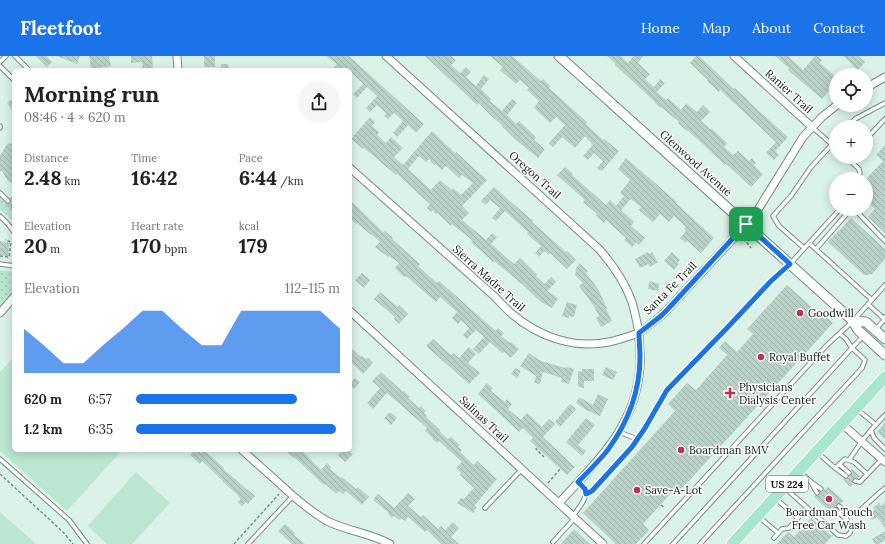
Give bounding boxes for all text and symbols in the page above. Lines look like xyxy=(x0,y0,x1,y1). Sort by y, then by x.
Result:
text: Fleetfoot xyxy=(20,16,101,40)
text: Home xyxy=(641,19,680,37)
text: Map xyxy=(702,19,730,37)
text: About xyxy=(752,19,791,37)
text: Contact xyxy=(813,19,865,37)
street label: Ranier Trail xyxy=(762,66,816,116)
map controls xyxy=(829,68,873,216)
button: locate xyxy=(829,68,873,112)
text: Morning run xyxy=(24,80,159,108)
button: share xyxy=(298,81,340,123)
text: 08:46 · 4 × 620 m xyxy=(24,109,126,126)
button: + xyxy=(829,120,873,164)
street label: Glenwood Avenue xyxy=(657,127,735,199)
street label: Oregon Trail xyxy=(506,148,564,202)
text: Distance xyxy=(24,151,69,165)
text: Time xyxy=(131,151,157,165)
text: Pace xyxy=(239,151,263,165)
text: 2.48 xyxy=(24,165,62,190)
text: 16:42 xyxy=(131,165,178,190)
text: 6:44 xyxy=(239,165,277,190)
button: − xyxy=(829,172,873,216)
text: km xyxy=(62,174,80,188)
text: /km xyxy=(277,174,303,188)
pin xyxy=(729,207,763,241)
icon: arrive xyxy=(735,213,757,235)
text: Elevation xyxy=(24,219,71,233)
text: Heart rate xyxy=(131,219,184,233)
text: kcal xyxy=(239,219,259,233)
text: 20 xyxy=(24,233,47,258)
text: 170 xyxy=(131,233,162,258)
text: 179 xyxy=(239,233,268,258)
text: m xyxy=(47,242,60,256)
text: bpm xyxy=(162,242,187,256)
street label: Sierra Madre Trail xyxy=(450,242,528,314)
street label: Santa Fe Trail xyxy=(641,259,699,317)
text: Elevation xyxy=(24,280,80,297)
text: 112–115 m xyxy=(285,280,340,297)
place label: Goodwill xyxy=(808,306,854,320)
marker: Goodwill xyxy=(795,308,805,318)
place label: Royal Buffet xyxy=(769,350,831,364)
marker: Royal Buffet xyxy=(756,352,766,362)
place label: Physicians Dialysis Center xyxy=(739,380,816,407)
marker: Physicians Dialysis Center xyxy=(724,387,736,399)
text: 620 m xyxy=(24,391,62,408)
text: 6:57 xyxy=(88,391,112,408)
street label: Salinas Trail xyxy=(457,393,511,445)
text: 1.2 km xyxy=(24,421,62,438)
text: 6:35 xyxy=(88,421,113,438)
place label: Boardman BMV xyxy=(689,443,769,457)
marker: Boardman BMV xyxy=(676,445,686,455)
road number: US 224 xyxy=(766,476,808,492)
place label: Save-A-Lot xyxy=(645,483,703,497)
marker: Save-A-Lot xyxy=(632,485,642,495)
marker: Boardman Touch Free Car Wash xyxy=(824,494,834,504)
place label: Boardman Touch Free Car Wash xyxy=(785,505,873,532)

